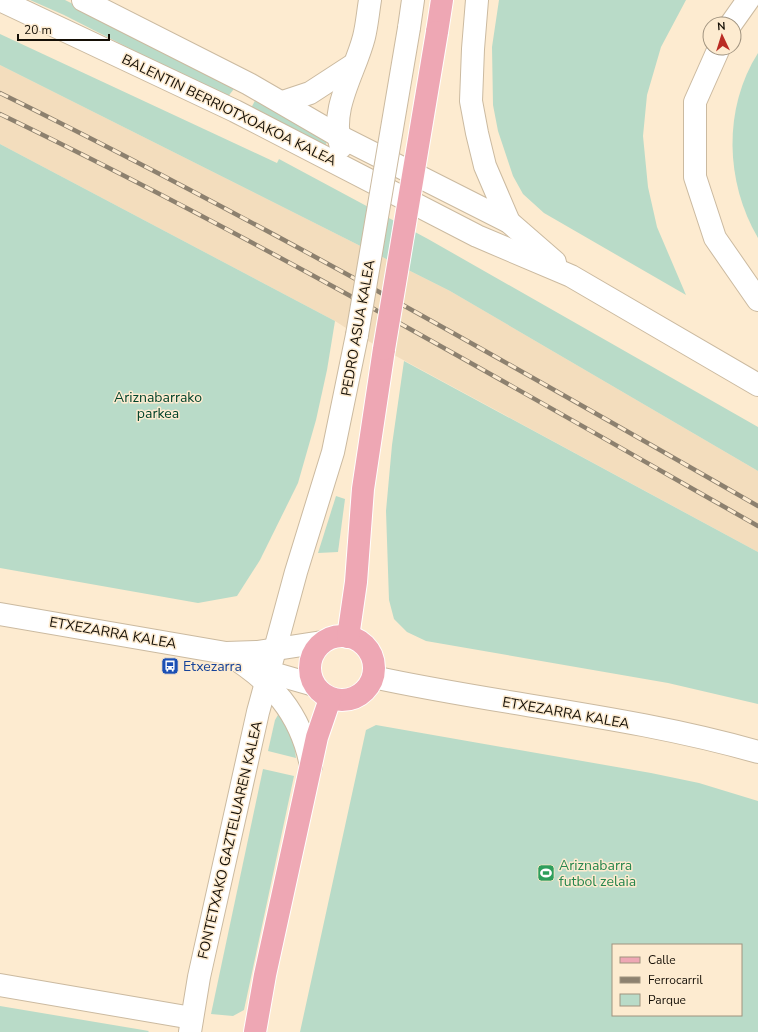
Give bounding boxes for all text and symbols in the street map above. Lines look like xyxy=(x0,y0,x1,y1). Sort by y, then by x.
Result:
scale bar xyxy=(18,16,109,42)
north arrow xyxy=(702,16,742,56)
text: N xyxy=(717,19,726,34)
text: 20 m xyxy=(24,22,52,38)
street label: BALENTIN BERRIOTXOAKOA KALEA xyxy=(118,50,340,170)
street label: PEDRO ASUA KALEA xyxy=(337,258,379,398)
park label: Ariznabarrako parkea xyxy=(114,388,202,423)
street label: ETXEZARRA KALEA xyxy=(48,612,178,654)
bus stop icon: Etxezarra xyxy=(160,656,180,676)
place label: Etxezarra xyxy=(183,657,242,676)
street label: ETXEZARRA KALEA xyxy=(501,692,631,734)
street label: FONTETXAKO GAZTELUAREN KALEA xyxy=(193,719,267,961)
place label: Ariznabarra futbol zelaia xyxy=(559,856,636,891)
sports icon: Ariznabarra futbol zelaia xyxy=(536,863,556,883)
legend xyxy=(612,944,742,1016)
text: Calle xyxy=(648,952,676,968)
text: Ferrocarril xyxy=(648,972,703,988)
text: Parque xyxy=(648,992,686,1008)

